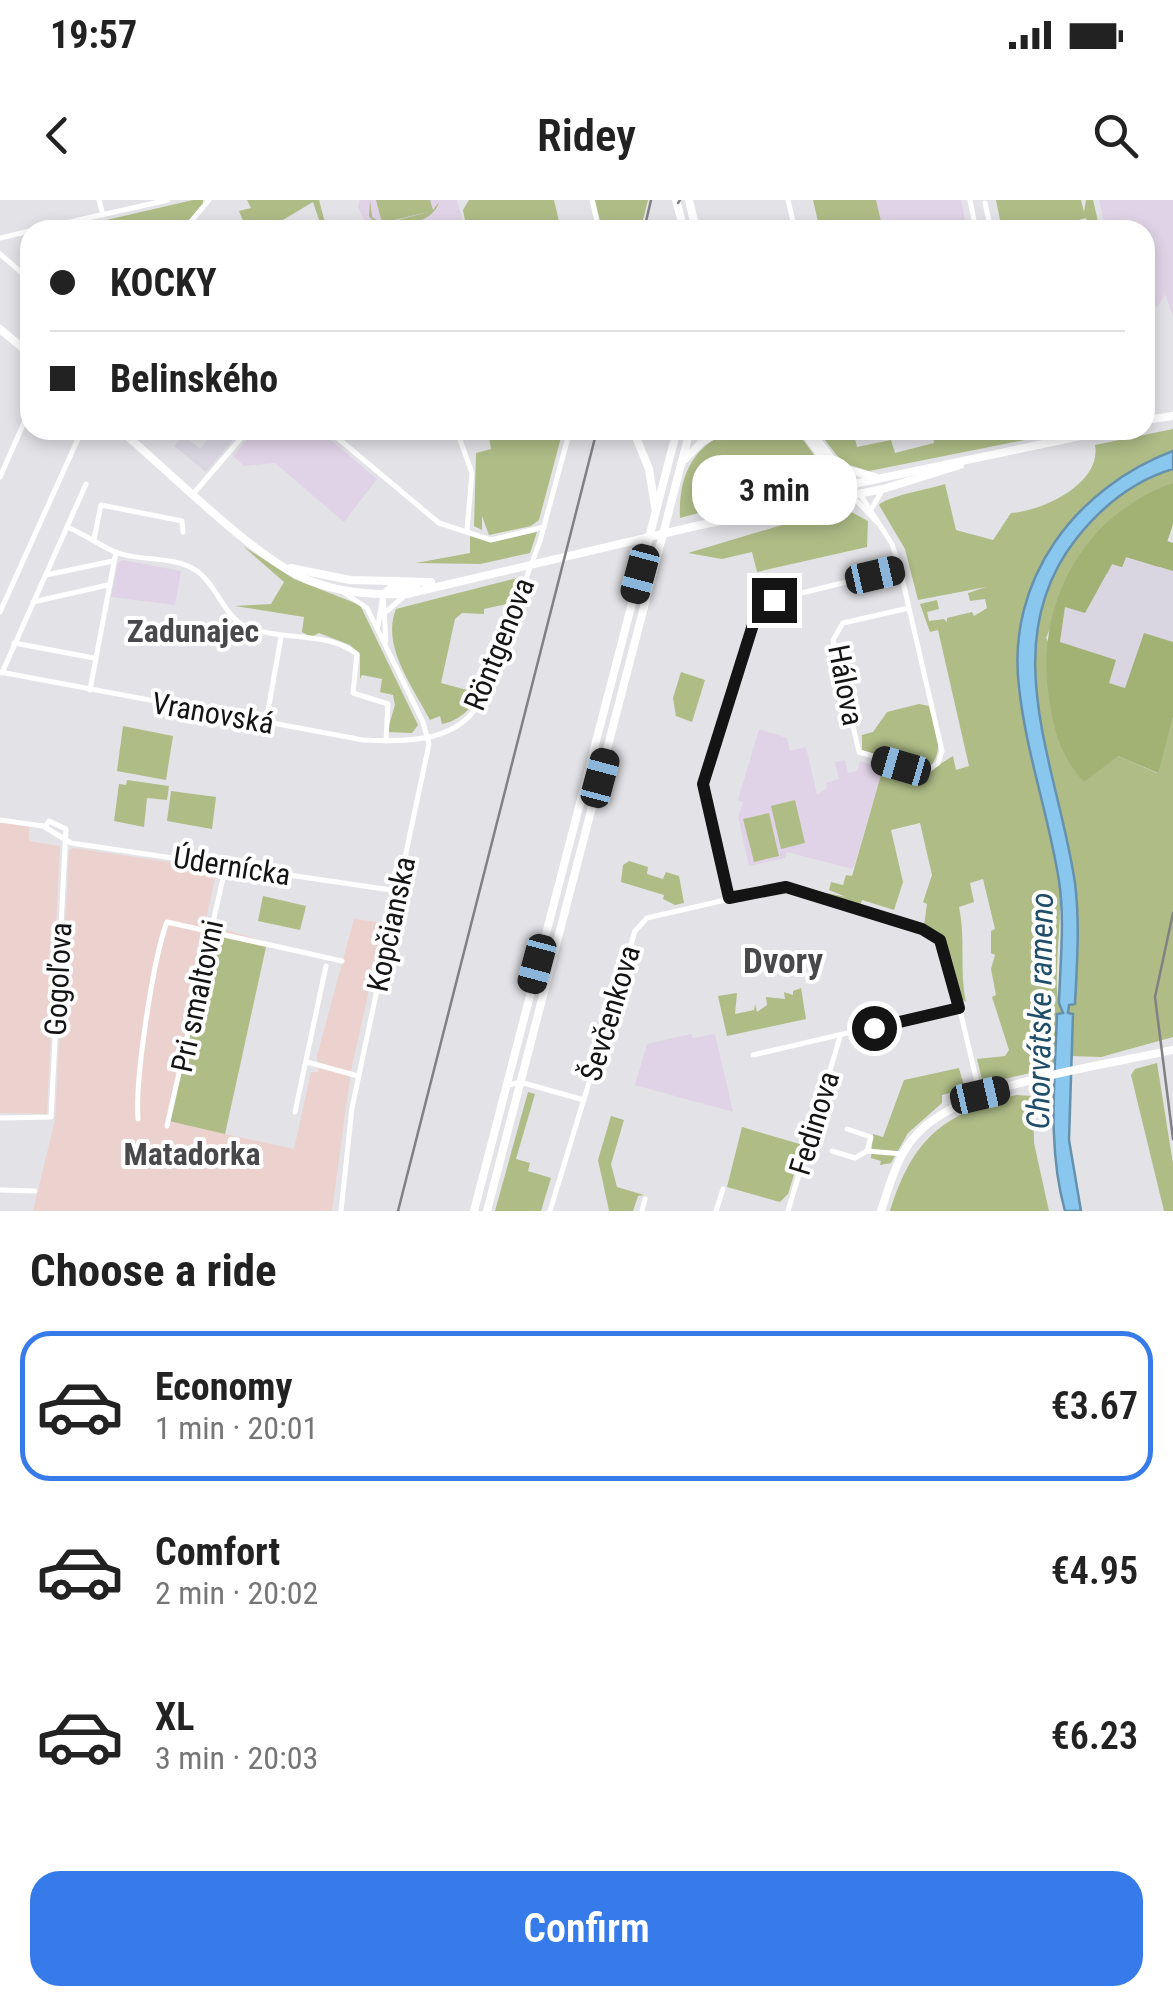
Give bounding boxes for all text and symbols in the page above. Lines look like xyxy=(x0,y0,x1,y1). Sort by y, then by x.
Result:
text: 19:57 xyxy=(50,13,137,57)
icon: back xyxy=(30,108,85,163)
icon: search xyxy=(1088,108,1143,163)
text: Ridey xyxy=(537,109,636,162)
text: KOCKY xyxy=(110,261,217,305)
text: Belinského xyxy=(110,357,278,401)
callout: 3 min xyxy=(692,455,856,525)
text: 3 min xyxy=(739,471,810,509)
car xyxy=(618,541,662,607)
car xyxy=(842,554,908,596)
street label: Röntgenova xyxy=(457,573,541,715)
route end xyxy=(752,578,797,623)
district label: Zadunajec xyxy=(127,612,259,650)
street label: Hálova xyxy=(821,642,871,728)
street label: Vranovská xyxy=(149,685,277,741)
car xyxy=(868,743,934,789)
car xyxy=(578,745,622,811)
street label: Údernícka xyxy=(171,839,293,893)
street label: Kopčianska xyxy=(360,853,422,995)
water label: Chorvátske rameno xyxy=(1019,892,1061,1130)
street label: Pri smaltovni xyxy=(164,917,230,1075)
street label: Gogoľova xyxy=(38,921,78,1037)
car xyxy=(515,931,559,997)
street label: Ševčenkova xyxy=(573,941,647,1085)
district label: Dvory xyxy=(743,941,823,982)
route start xyxy=(852,1006,897,1051)
street label: Fedinova xyxy=(782,1067,846,1179)
car xyxy=(947,1074,1013,1116)
district label: Matadorka xyxy=(124,1135,260,1173)
text: Choose a ride xyxy=(30,1244,277,1297)
icon: car xyxy=(35,1361,125,1451)
text: Economy xyxy=(155,1365,292,1409)
text: €3.67 xyxy=(1051,1384,1138,1428)
text: 1 min · 20:01 xyxy=(155,1409,318,1447)
icon: car xyxy=(35,1526,125,1616)
text: Comfort xyxy=(155,1530,280,1574)
text: €4.95 xyxy=(1051,1549,1138,1593)
text: 2 min · 20:02 xyxy=(155,1574,318,1612)
icon: car xyxy=(35,1691,125,1781)
text: XL xyxy=(155,1695,194,1739)
text: €6.23 xyxy=(1051,1714,1138,1758)
text: 3 min · 20:03 xyxy=(155,1739,318,1777)
button: Confirm xyxy=(30,1871,1143,1986)

